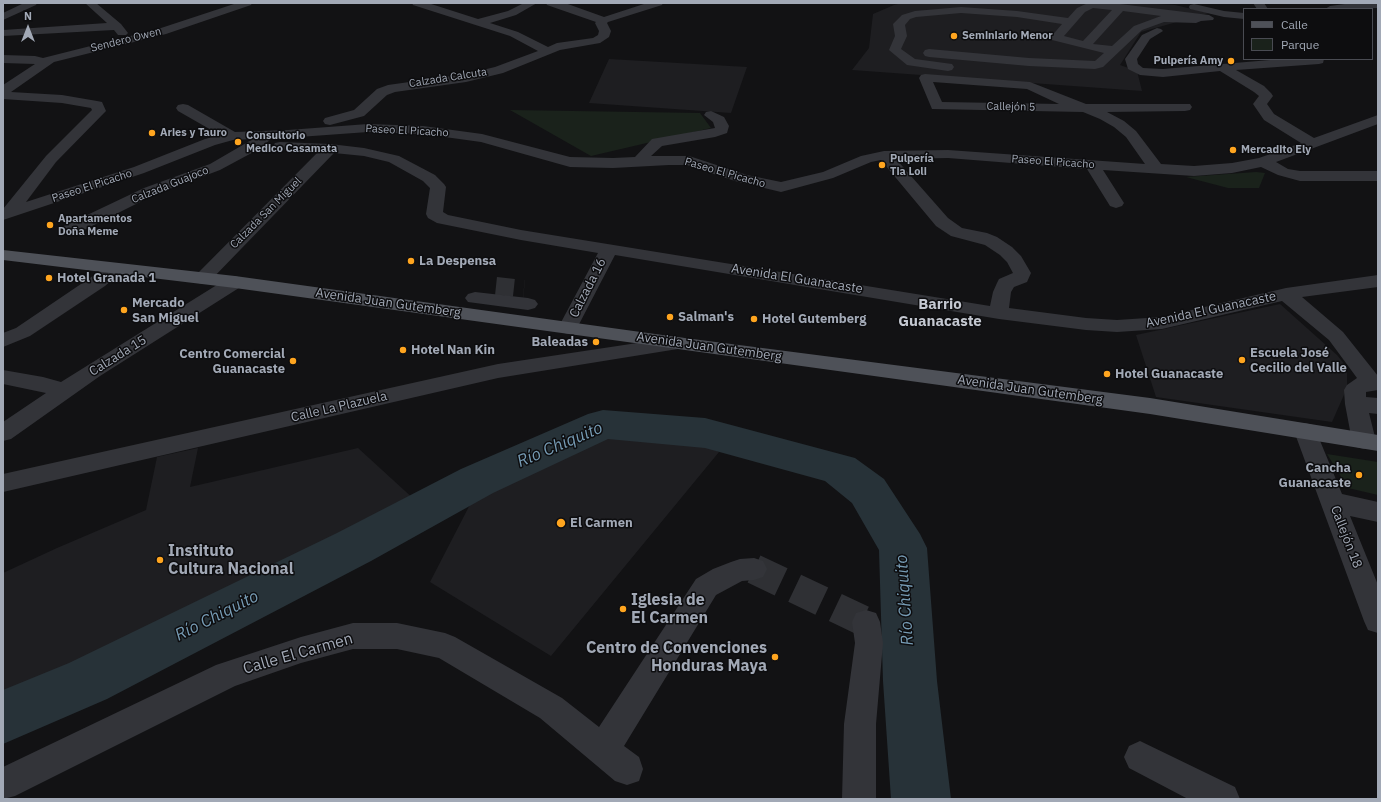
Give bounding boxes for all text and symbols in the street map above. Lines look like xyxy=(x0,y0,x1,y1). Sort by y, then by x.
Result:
north arrow xyxy=(8,8,48,48)
legend xyxy=(1243,8,1373,60)
text: N xyxy=(24,9,32,23)
text: Calle xyxy=(1281,17,1308,32)
street label: Sendero Owen xyxy=(89,25,163,55)
place label: Seminiario Menor xyxy=(962,29,1053,43)
marker: Seminiario Menor xyxy=(949,31,959,41)
text: Parque xyxy=(1281,37,1319,52)
place label: Pulpería Amy xyxy=(1153,54,1223,68)
marker: Pulpería Amy xyxy=(1226,56,1236,66)
street label: Calzada Calcuta xyxy=(408,65,488,91)
street label: Callejón 5 xyxy=(986,100,1036,114)
street label: Paseo El Picacho xyxy=(365,122,449,140)
place label: Aries y Tauro xyxy=(160,126,227,140)
marker: Aries y Tauro xyxy=(147,128,157,138)
place label: Consultorio Medico Casamata xyxy=(246,129,337,155)
marker: Consultorio Medico Casamata xyxy=(233,137,243,147)
place label: Mercadito Ely xyxy=(1241,143,1311,157)
marker: Mercadito Ely xyxy=(1228,145,1238,155)
place label: Pulpería Tia Loli xyxy=(890,152,934,178)
street label: Paseo El Picacho xyxy=(1011,153,1095,171)
street label: Paseo El Picacho xyxy=(683,155,767,191)
marker: Pulpería Tia Loli xyxy=(877,160,887,170)
street label: Calzada Guajoco xyxy=(130,164,210,206)
street label: Paseo El Picacho xyxy=(50,167,134,205)
street label: Calzada San Miguel xyxy=(228,175,304,251)
place label: Apartamentos Doña Meme xyxy=(58,212,132,238)
marker: Apartamentos Doña Meme xyxy=(45,220,55,230)
place label: La Despensa xyxy=(419,253,496,269)
marker: La Despensa xyxy=(406,256,416,266)
street label: Calzada 16 xyxy=(566,256,610,320)
street label: Avenida El Guanacaste xyxy=(730,261,864,297)
place label: Hotel Granada 1 xyxy=(57,270,156,286)
marker: Hotel Granada 1 xyxy=(44,273,54,283)
street label: Avenida Juan Gutemberg xyxy=(314,285,462,321)
street label: Avenida El Guanacaste xyxy=(1144,289,1278,331)
place label: Mercado San Miguel xyxy=(132,295,199,326)
district label: Barrio Guanacaste xyxy=(898,296,982,331)
marker: Mercado San Miguel xyxy=(119,305,129,315)
place label: Salman's xyxy=(678,309,734,325)
place label: Hotel Gutemberg xyxy=(762,311,866,327)
marker: Salman's xyxy=(665,312,675,322)
marker: Hotel Gutemberg xyxy=(749,314,759,324)
street label: Avenida Juan Gutemberg xyxy=(635,329,783,365)
street label: Calzada 15 xyxy=(86,332,150,380)
place label: Baleadas xyxy=(531,334,588,350)
marker: Baleadas xyxy=(591,337,601,347)
place label: Hotel Nan Kin xyxy=(411,342,495,358)
marker: Hotel Nan Kin xyxy=(398,345,408,355)
place label: Escuela José Cecilio del Valle xyxy=(1250,345,1347,376)
place label: Centro Comercial Guanacaste xyxy=(179,346,285,377)
marker: Escuela José Cecilio del Valle xyxy=(1237,355,1247,365)
marker: Centro Comercial Guanacaste xyxy=(288,356,298,366)
place label: Hotel Guanacaste xyxy=(1115,366,1223,382)
marker: Hotel Guanacaste xyxy=(1102,369,1112,379)
street label: Avenida Juan Gutemberg xyxy=(956,372,1104,408)
street label: Calle La Plazuela xyxy=(289,388,389,426)
water label: Río Chiquito xyxy=(514,418,606,472)
place label: Cancha Guanacaste xyxy=(1279,460,1351,491)
marker: Cancha Guanacaste xyxy=(1354,470,1364,480)
street label: Callejón 18 xyxy=(1327,504,1365,570)
place label: El Carmen xyxy=(570,515,633,531)
marker: El Carmen xyxy=(555,517,567,529)
place label: Instituto Cultura Nacional xyxy=(168,541,294,579)
water label: Río Chiquito xyxy=(892,554,918,646)
marker: Instituto Cultura Nacional xyxy=(155,555,165,565)
water label: Río Chiquito xyxy=(172,586,262,646)
place label: Iglesia de El Carmen xyxy=(631,590,708,628)
marker: Iglesia de El Carmen xyxy=(618,604,628,614)
street label: Calle El Carmen xyxy=(241,629,355,679)
place label: Centro de Convenciones Honduras Maya xyxy=(586,638,767,676)
marker: Centro de Convenciones Honduras Maya xyxy=(770,652,780,662)

